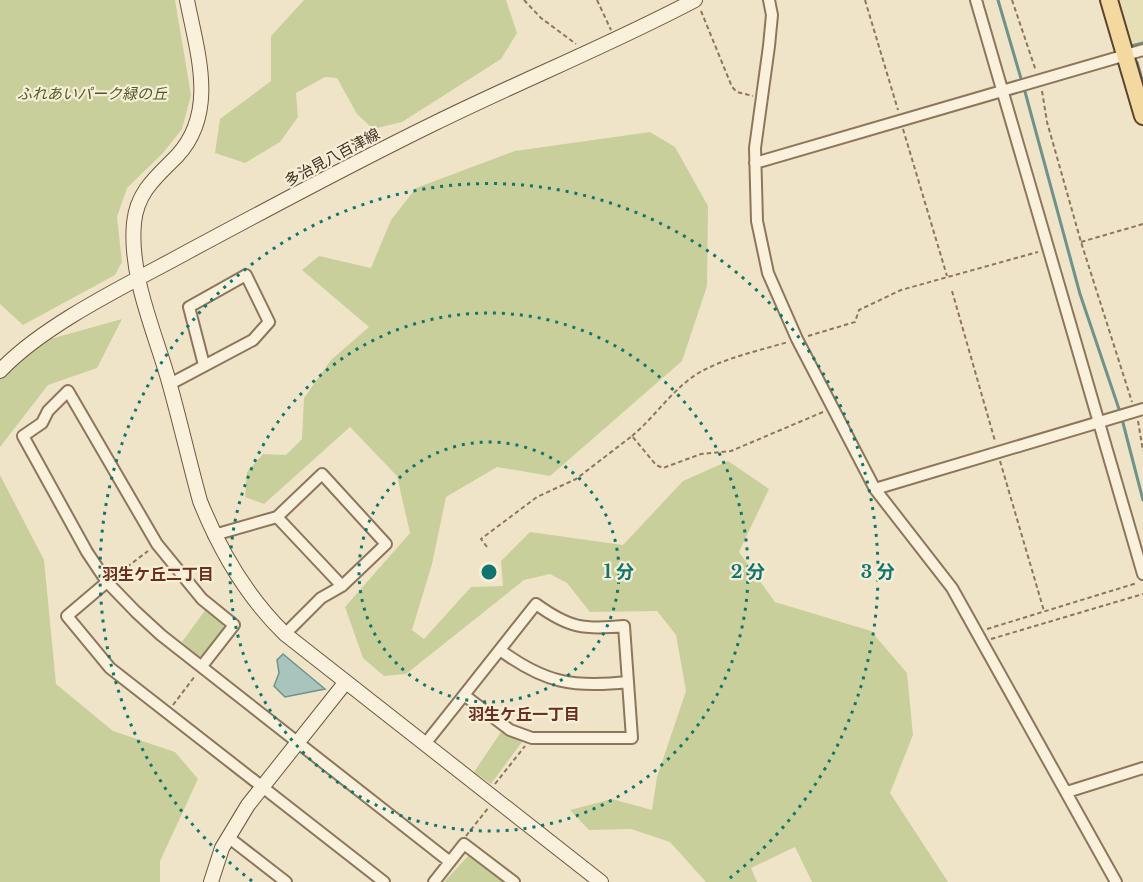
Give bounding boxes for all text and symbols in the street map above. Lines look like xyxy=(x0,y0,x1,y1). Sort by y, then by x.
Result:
park label: ふれあいパーク緑の丘 xyxy=(17,84,168,103)
street label: 多治見八百津線 xyxy=(281,124,383,190)
text: 1 分 xyxy=(604,561,634,583)
text: 2 分 xyxy=(731,561,765,583)
text: 3 分 xyxy=(861,561,895,583)
centre of rings xyxy=(479,562,499,582)
district label: 羽生ケ丘二丁目 xyxy=(102,564,214,584)
district label: 羽生ケ丘一丁目 xyxy=(468,704,580,724)

